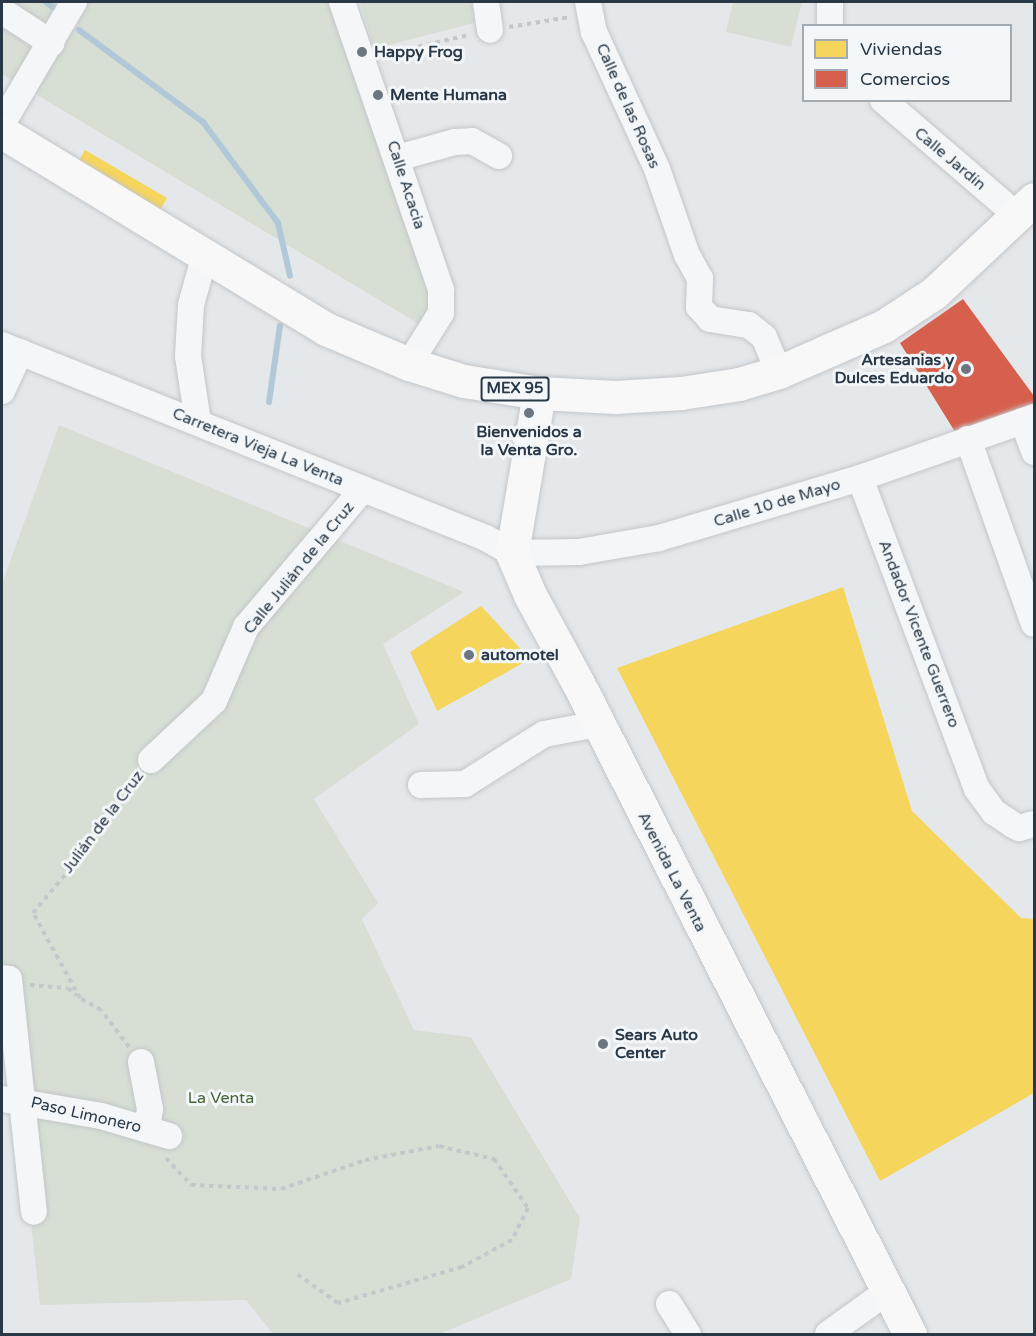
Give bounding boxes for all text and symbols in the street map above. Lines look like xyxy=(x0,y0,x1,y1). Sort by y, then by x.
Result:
legend xyxy=(802,24,1012,102)
text: Viviendas xyxy=(860,38,942,60)
street label: Calle de las Rosas xyxy=(592,40,664,172)
place label: Happy Frog xyxy=(374,42,463,62)
marker: Happy Frog xyxy=(355,45,369,59)
text: Comercios xyxy=(860,68,950,90)
place label: Mente Humana xyxy=(390,85,507,105)
marker: Mente Humana xyxy=(371,88,385,102)
street label: Calle Jardín xyxy=(910,124,990,194)
street label: Calle Acacia xyxy=(383,138,429,232)
place label: Artesanias y Dulces Eduardo xyxy=(834,350,954,388)
marker: Artesanias y Dulces Eduardo xyxy=(959,362,973,376)
road number: MEX 95 xyxy=(480,377,550,401)
street label: Carretera Vieja La Venta xyxy=(170,404,346,490)
marker: Bienvenidos a la Venta Gro. xyxy=(522,406,536,420)
place label: Bienvenidos a la Venta Gro. xyxy=(476,422,582,460)
street label: Calle 10 de Mayo xyxy=(711,475,843,531)
street label: Calle Julián de la Cruz xyxy=(240,498,358,638)
street label: Andador Vicente Guerrero xyxy=(874,537,964,731)
place label: automotel xyxy=(481,645,559,665)
marker: automotel xyxy=(462,648,476,662)
street label: Julián de la Cruz xyxy=(58,767,148,877)
street label: Avenida La Venta xyxy=(633,809,711,935)
place label: Sears Auto Center xyxy=(615,1025,698,1063)
marker: Sears Auto Center xyxy=(596,1037,610,1051)
park label: La Venta xyxy=(188,1088,254,1108)
street label: Paso Limonero xyxy=(29,1093,143,1137)

